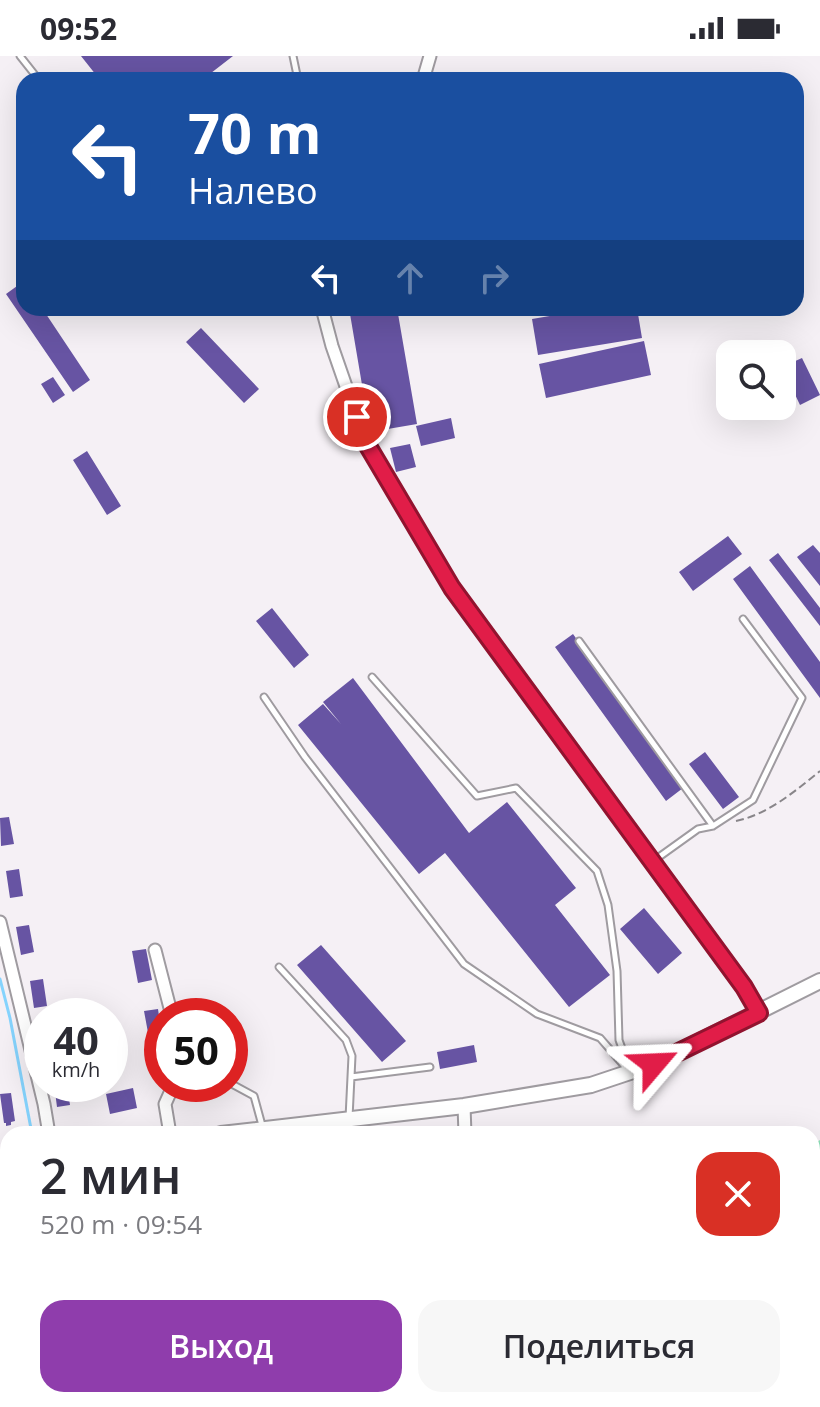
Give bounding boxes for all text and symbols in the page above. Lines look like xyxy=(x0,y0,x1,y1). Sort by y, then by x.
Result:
text: 09:52 xyxy=(40,8,117,49)
text: 70 m xyxy=(188,94,322,170)
icon: left xyxy=(56,104,160,208)
text: Налево xyxy=(188,166,318,215)
icon: left xyxy=(304,256,348,300)
icon: ahead xyxy=(388,256,432,300)
icon: right xyxy=(472,256,516,300)
map controls xyxy=(716,340,796,420)
button: search xyxy=(716,340,796,420)
pin xyxy=(323,383,391,451)
icon: arrive xyxy=(335,395,379,439)
speed limit sign: 50 xyxy=(144,998,248,1102)
text: 40 xyxy=(53,1012,99,1067)
position arrow xyxy=(612,1022,696,1106)
text: km/h xyxy=(52,1056,100,1083)
text: 2 мин xyxy=(40,1143,181,1208)
button: close xyxy=(696,1152,780,1236)
text: 520 m · 09:54 xyxy=(40,1206,202,1242)
button: Выход xyxy=(40,1300,402,1392)
button: Поделиться xyxy=(418,1300,780,1392)

